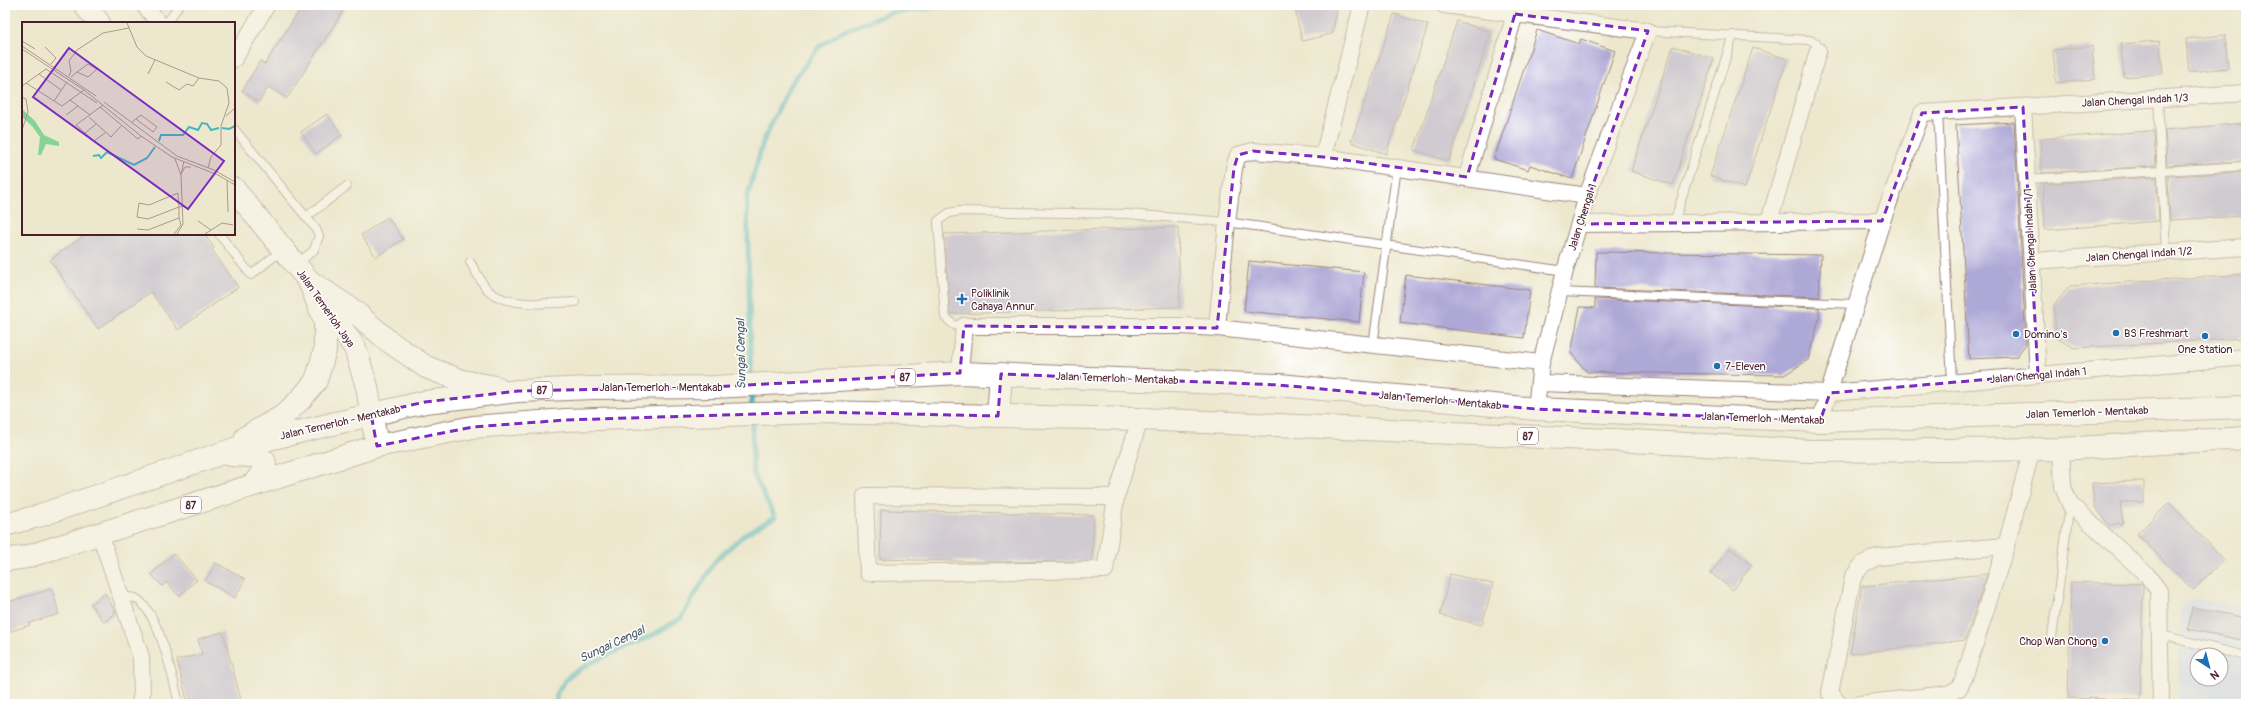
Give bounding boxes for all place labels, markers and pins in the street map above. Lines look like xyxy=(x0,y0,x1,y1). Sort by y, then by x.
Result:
place label: Poliklinik Cahaya Annur xyxy=(971,287,1034,313)
marker: Poliklinik Cahaya Annur xyxy=(956,293,968,305)
place label: BS Freshmart xyxy=(2124,327,2189,340)
place label: Domino's xyxy=(2024,328,2068,341)
marker: BS Freshmart xyxy=(2111,328,2121,338)
marker: Domino's xyxy=(2011,329,2021,339)
marker: One Station xyxy=(2200,331,2210,341)
place label: One Station xyxy=(2177,343,2233,356)
place label: 7-Eleven xyxy=(1725,360,1766,373)
marker: 7-Eleven xyxy=(1712,361,1722,371)
place label: Chop Wan Chong xyxy=(2019,635,2097,648)
marker: Chop Wan Chong xyxy=(2100,636,2110,646)

